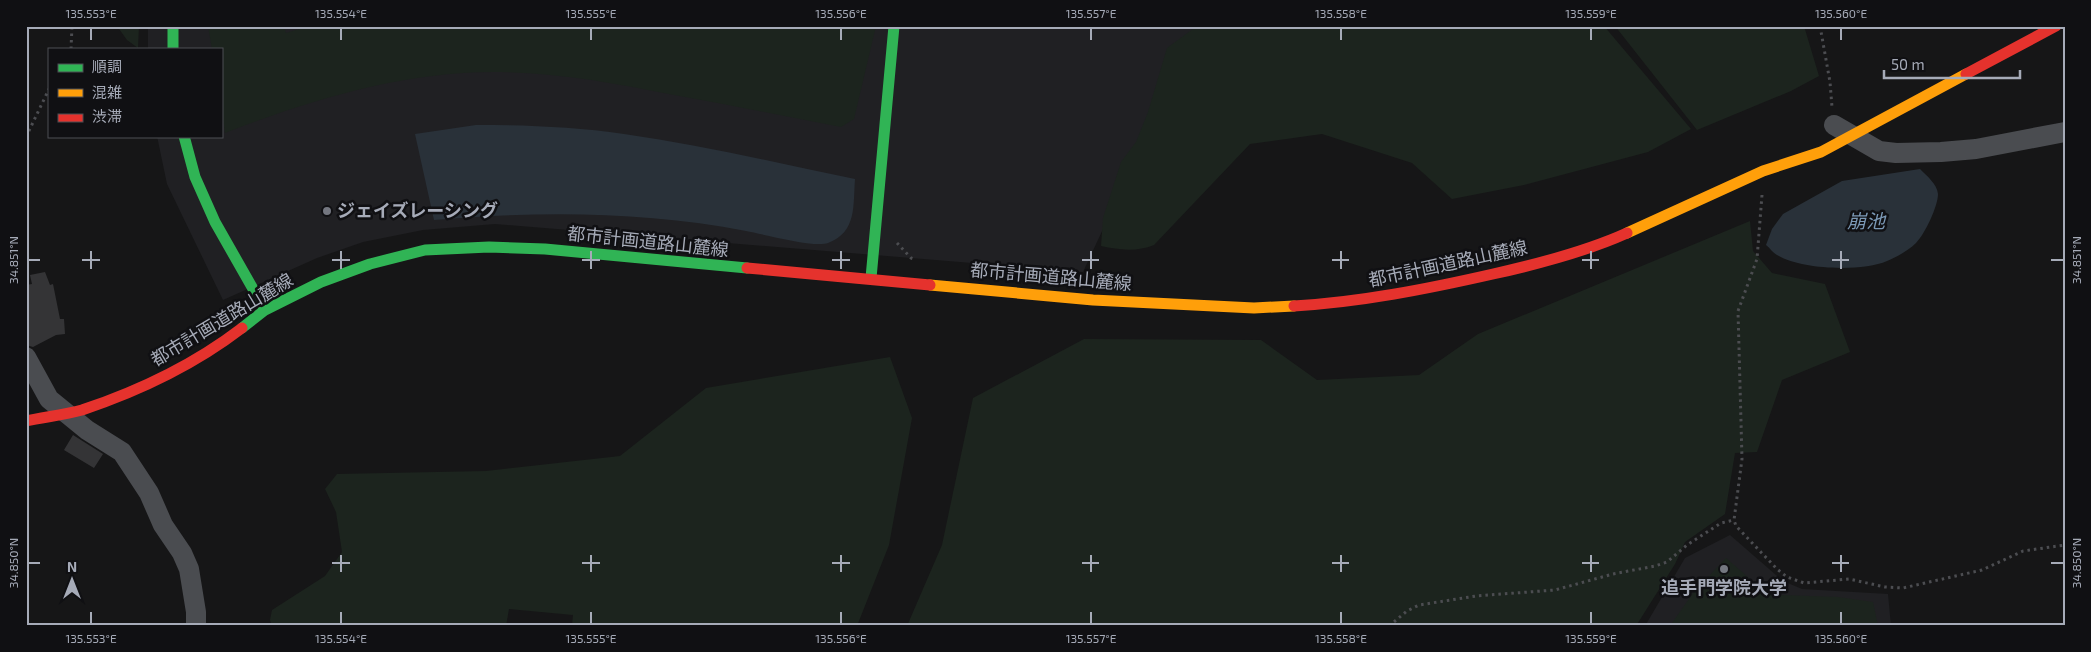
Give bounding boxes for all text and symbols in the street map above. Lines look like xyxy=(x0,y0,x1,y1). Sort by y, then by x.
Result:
text: 135.553°E xyxy=(65,6,117,20)
text: 135.554°E xyxy=(315,6,367,20)
text: 135.555°E xyxy=(565,6,617,20)
text: 135.556°E xyxy=(815,6,867,20)
text: 135.557°E xyxy=(1066,6,1117,20)
text: 135.558°E xyxy=(1315,6,1367,20)
text: 135.559°E xyxy=(1565,6,1617,20)
text: 135.560°E xyxy=(1815,6,1867,20)
legend xyxy=(48,48,222,138)
scale bar xyxy=(1884,48,2020,80)
text: 50 m xyxy=(1891,55,1925,73)
text: 順調 xyxy=(92,57,122,75)
text: 混雑 xyxy=(92,83,122,101)
text: 渋滞 xyxy=(92,107,122,125)
place label: ジェイズレーシング xyxy=(337,199,498,221)
marker: ジェイズレーシング xyxy=(321,205,333,217)
water label: 崩池 xyxy=(1847,209,1887,232)
street label: 都市計画道路山麓線 xyxy=(566,222,730,260)
street label: 都市計画道路山麓線 xyxy=(1366,235,1529,291)
text: 34.851°N xyxy=(6,236,20,284)
text: 34.851°N xyxy=(2069,236,2083,284)
street label: 都市計画道路山麓線 xyxy=(969,258,1133,294)
street label: 都市計画道路山麓線 xyxy=(146,268,297,370)
text: 34.850°N xyxy=(6,538,20,588)
text: 34.850°N xyxy=(2069,538,2083,588)
north arrow xyxy=(48,554,98,604)
text: N xyxy=(67,558,77,575)
marker: 追手門学院大学 xyxy=(1718,563,1730,575)
place label: 追手門学院大学 xyxy=(1661,576,1787,598)
text: 135.553°E xyxy=(65,631,117,645)
text: 135.554°E xyxy=(315,631,367,645)
text: 135.555°E xyxy=(565,631,617,645)
text: 135.556°E xyxy=(815,631,867,645)
text: 135.557°E xyxy=(1066,631,1117,645)
text: 135.558°E xyxy=(1315,631,1367,645)
text: 135.559°E xyxy=(1565,631,1617,645)
text: 135.560°E xyxy=(1815,631,1867,645)

